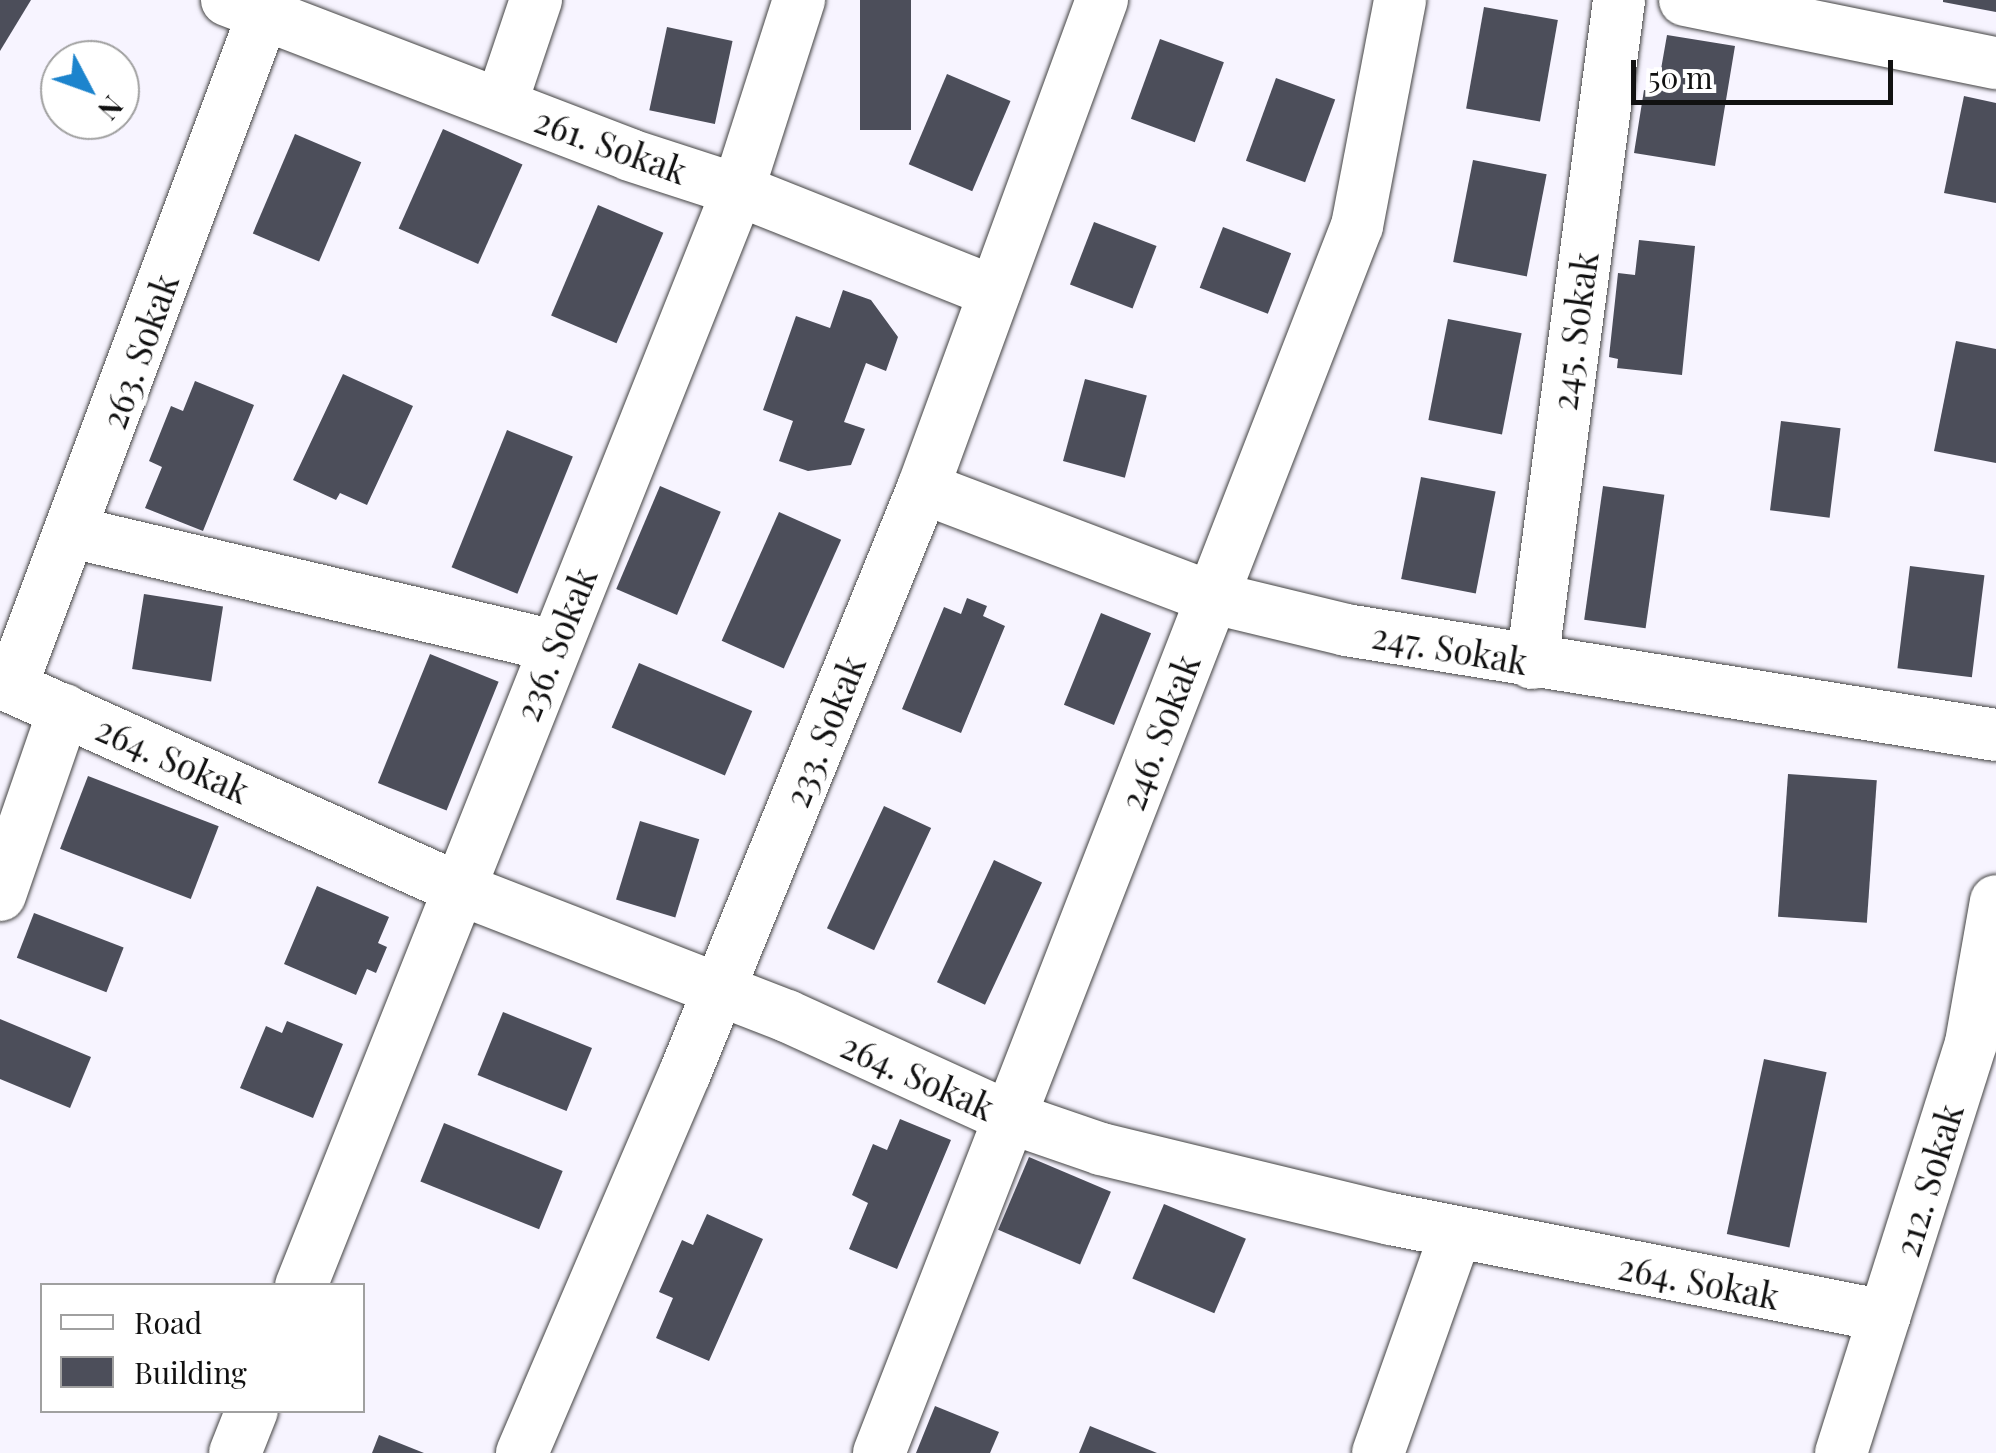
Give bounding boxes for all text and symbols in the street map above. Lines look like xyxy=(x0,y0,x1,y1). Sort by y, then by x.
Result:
north arrow xyxy=(40,40,140,140)
scale bar xyxy=(1636,40,1898,102)
text: 50 m xyxy=(1648,57,1713,97)
text: N xyxy=(91,89,132,128)
street label: 261. Sokak xyxy=(529,98,693,192)
street label: 245. Sokak xyxy=(1542,249,1606,413)
street label: 263. Sokak xyxy=(92,268,186,434)
street label: 236. Sokak xyxy=(505,561,605,727)
street label: 247. Sokak xyxy=(1369,614,1531,682)
street label: 246. Sokak xyxy=(1110,648,1208,816)
street label: 233. Sokak xyxy=(775,649,873,813)
street label: 264. Sokak xyxy=(90,707,256,811)
street label: 264. Sokak xyxy=(835,1024,1001,1128)
street label: 212. Sokak xyxy=(1885,1099,1971,1261)
street label: 264. Sokak xyxy=(1615,1245,1783,1317)
legend xyxy=(40,1283,365,1413)
text: Road xyxy=(134,1302,202,1342)
text: Building xyxy=(134,1352,247,1392)

